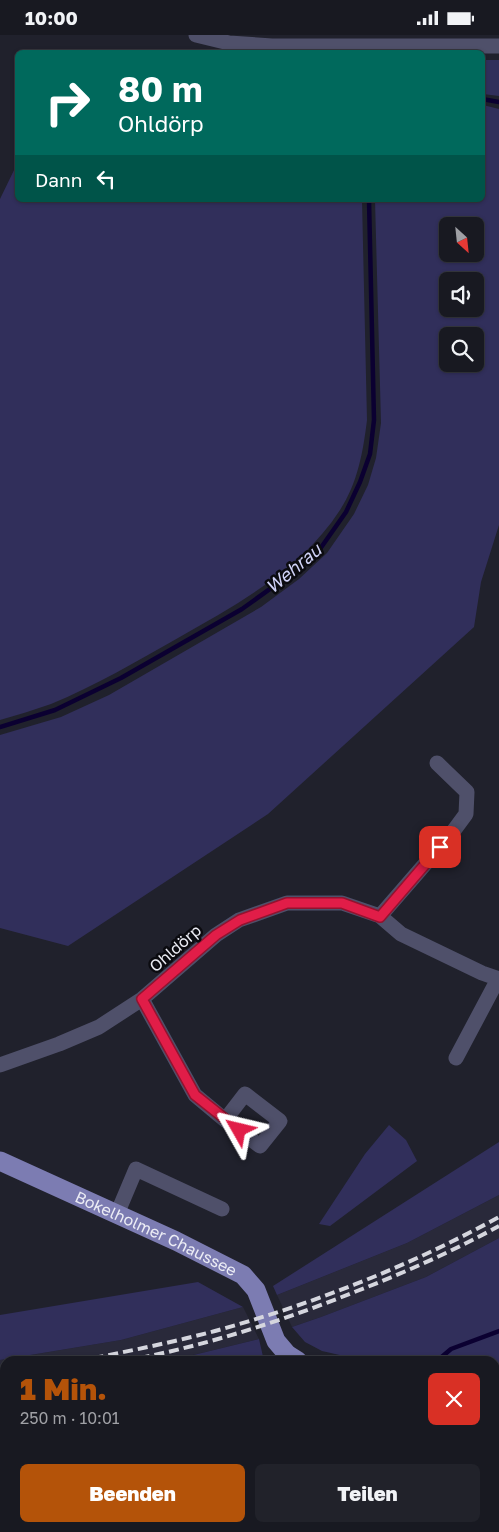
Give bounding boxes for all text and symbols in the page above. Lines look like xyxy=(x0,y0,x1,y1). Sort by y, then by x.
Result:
text: 10:00 xyxy=(25,6,78,29)
text: 80 m xyxy=(118,68,203,110)
icon: right xyxy=(35,70,100,135)
text: Ohldörp xyxy=(118,110,203,137)
icon: left xyxy=(92,165,120,193)
text: Dann xyxy=(35,168,82,191)
north arrow xyxy=(439,217,484,263)
map controls xyxy=(439,217,484,372)
button: sound xyxy=(439,272,484,317)
button: search xyxy=(439,327,484,372)
water label: Wehrau xyxy=(261,538,326,598)
pin xyxy=(419,826,461,868)
icon: arrive xyxy=(426,833,454,861)
street label: Ohldörp xyxy=(145,920,205,976)
position arrow xyxy=(212,1103,264,1155)
street label: Bokelholmer Chaussee xyxy=(72,1186,240,1280)
text: 1 Min. xyxy=(20,1371,107,1407)
button: close xyxy=(428,1373,480,1425)
text: 250 m · 10:01 xyxy=(20,1408,120,1428)
button: Beenden xyxy=(20,1464,245,1522)
button: Teilen xyxy=(255,1464,480,1522)

